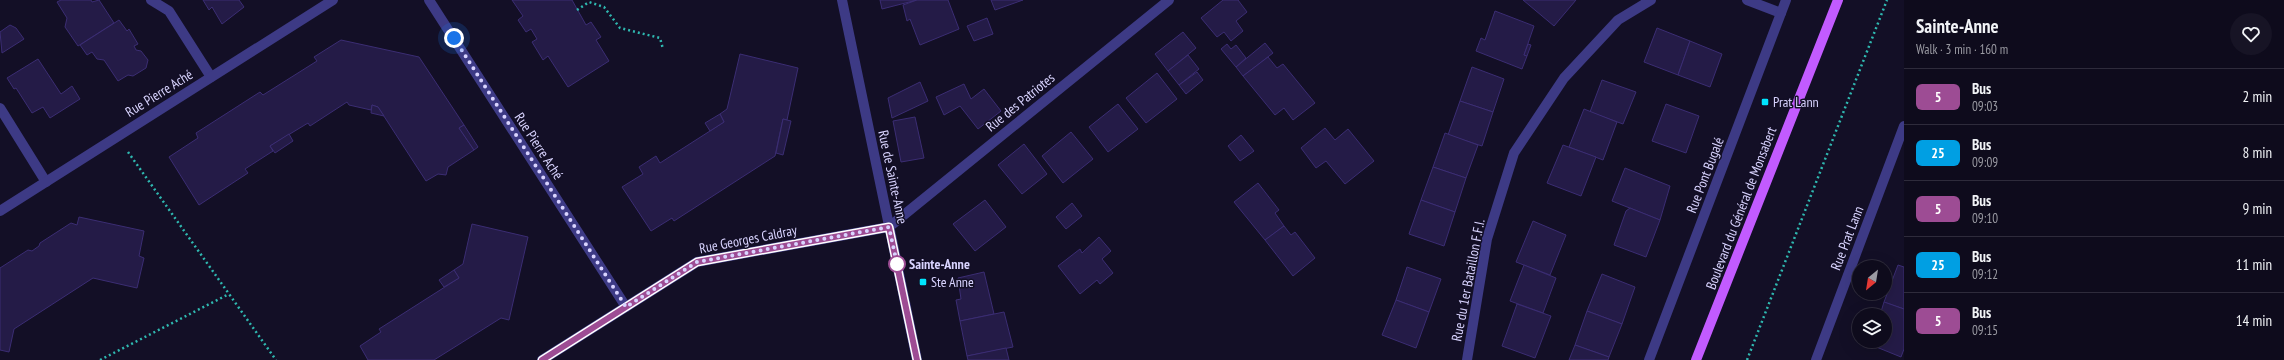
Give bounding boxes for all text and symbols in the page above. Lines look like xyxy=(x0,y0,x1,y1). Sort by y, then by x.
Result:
button: heart xyxy=(2230,13,2272,55)
text: Sainte-Anne xyxy=(1916,14,1999,38)
your location xyxy=(444,28,464,48)
text: Walk · 3 min · 160 m xyxy=(1916,41,2008,58)
street label: Rue Pierre Aché xyxy=(122,65,196,121)
street label: Rue des Patriotes xyxy=(982,69,1058,135)
text: Bus xyxy=(1972,79,1991,98)
text: 2 min xyxy=(2242,87,2272,106)
text: 5 xyxy=(1935,88,1941,106)
place label: Prat Lann xyxy=(1773,93,1819,111)
marker: Prat Lann xyxy=(1760,97,1770,107)
text: 09:03 xyxy=(1972,98,1998,115)
street label: Rue Pierre Aché xyxy=(511,109,567,183)
street label: Boulevard du Général de Monsabert xyxy=(1702,124,1780,292)
street label: Rue de Sainte-Anne xyxy=(874,128,912,226)
street label: Rue Pont Bugalé xyxy=(1682,134,1728,215)
text: Bus xyxy=(1972,135,1991,154)
text: 8 min xyxy=(2242,143,2272,162)
text: 25 xyxy=(1931,144,1945,162)
text: 09:09 xyxy=(1972,154,1998,171)
text: Bus xyxy=(1972,191,1991,210)
text: 9 min xyxy=(2242,199,2272,218)
text: 5 xyxy=(1935,200,1941,218)
street label: Rue Prat Lann xyxy=(1827,203,1867,273)
text: 09:10 xyxy=(1972,210,1998,227)
street label: Rue du 1er Bataillon F.F.I. xyxy=(1447,217,1489,343)
street label: Rue Georges Caldray xyxy=(698,221,799,257)
text: Bus xyxy=(1972,247,1991,266)
marker: Sainte-Anne xyxy=(888,255,906,273)
place label: Sainte-Anne xyxy=(909,255,970,273)
text: 11 min xyxy=(2236,255,2272,274)
text: 25 xyxy=(1931,256,1945,274)
north arrow xyxy=(1852,260,1892,300)
map controls xyxy=(1852,260,1892,348)
text: 09:12 xyxy=(1972,266,1998,283)
place label: Ste Anne xyxy=(931,273,974,291)
marker: Ste Anne xyxy=(918,277,928,287)
text: Bus xyxy=(1972,303,1991,322)
button: layers xyxy=(1852,308,1892,348)
text: 14 min xyxy=(2236,311,2272,330)
text: 5 xyxy=(1935,312,1941,330)
text: 09:15 xyxy=(1972,322,1998,339)

